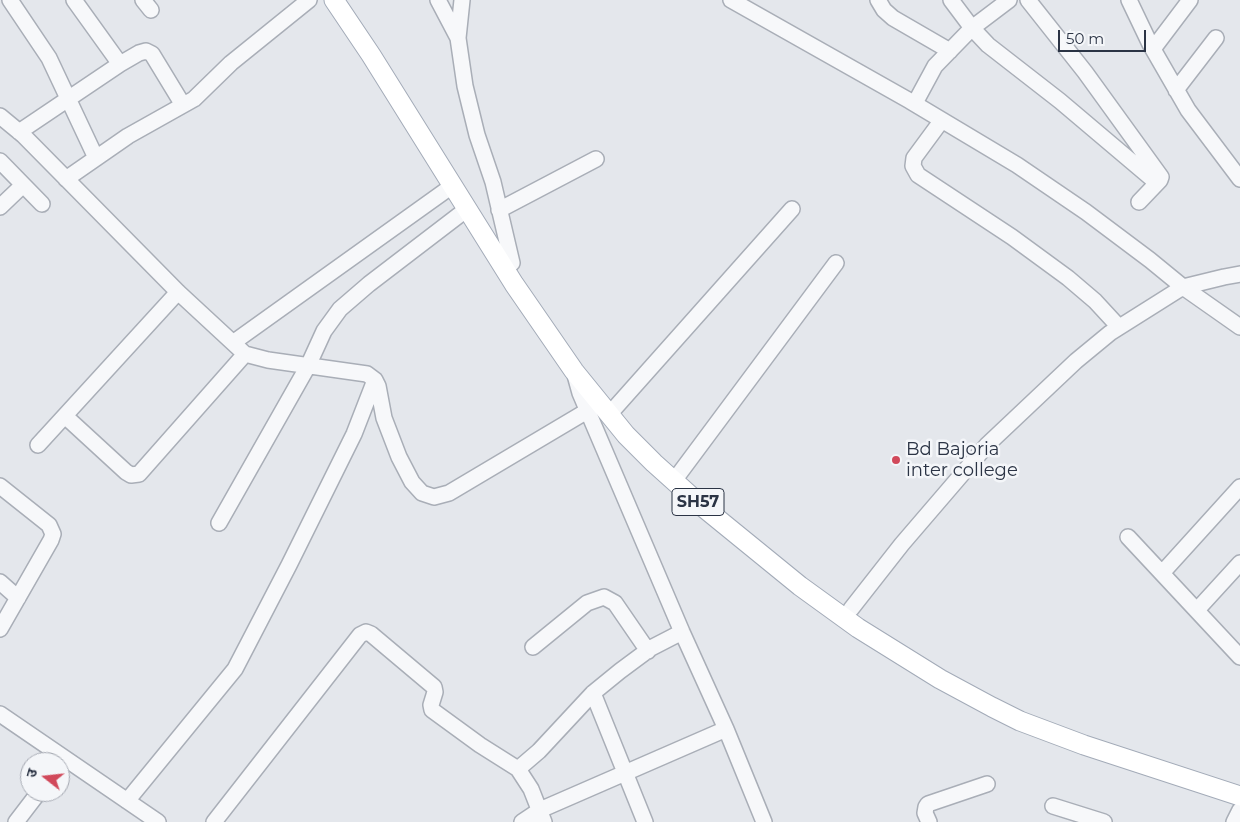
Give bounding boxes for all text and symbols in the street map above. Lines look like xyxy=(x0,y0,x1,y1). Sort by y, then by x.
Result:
scale bar xyxy=(1060,20,1148,52)
text: 50 m xyxy=(1066,29,1104,48)
place label: Bd Bajoria inter college xyxy=(906,439,1018,482)
marker: Bd Bajoria inter college xyxy=(890,454,902,466)
road number: SH57 xyxy=(672,488,724,516)
north arrow xyxy=(20,752,70,802)
text: उ xyxy=(22,767,41,780)

